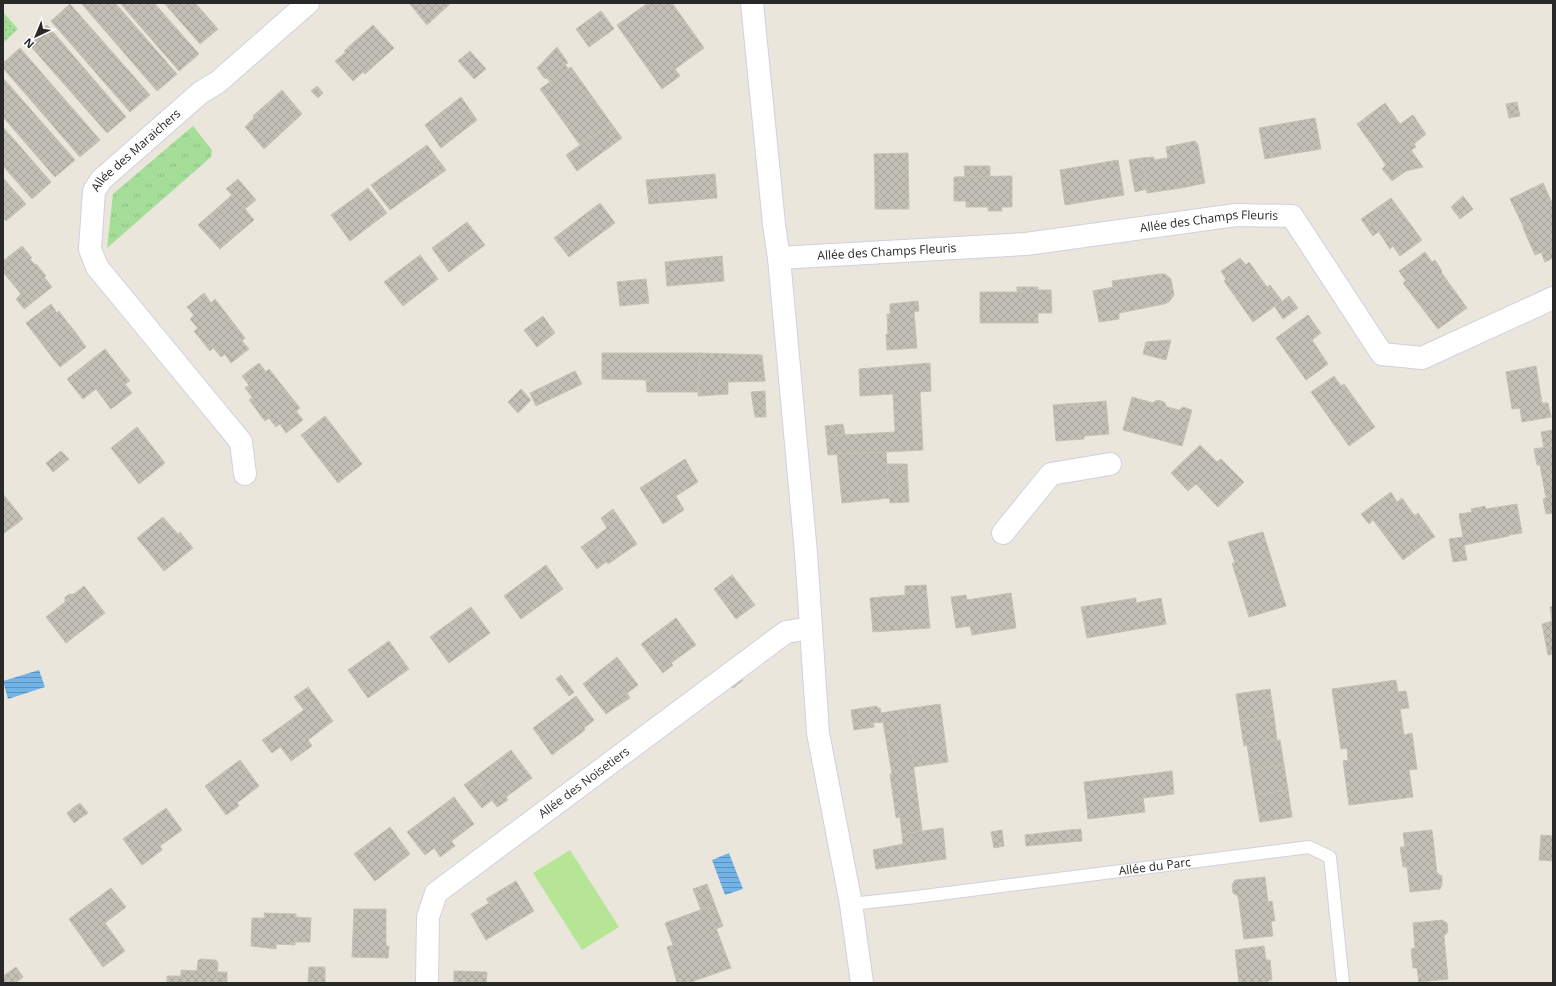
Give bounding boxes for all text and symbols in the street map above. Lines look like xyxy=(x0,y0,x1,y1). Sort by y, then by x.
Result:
north arrow xyxy=(16,16,56,56)
text: N xyxy=(20,35,37,52)
street label: Allée des Maraichers xyxy=(87,105,184,195)
street label: Allée des Champs Fleuris xyxy=(1139,206,1279,236)
street label: Allée des Champs Fleuris xyxy=(817,239,957,264)
street label: Allée des Noisetiers xyxy=(535,742,633,822)
street label: Allée du Parc xyxy=(1118,853,1192,879)

